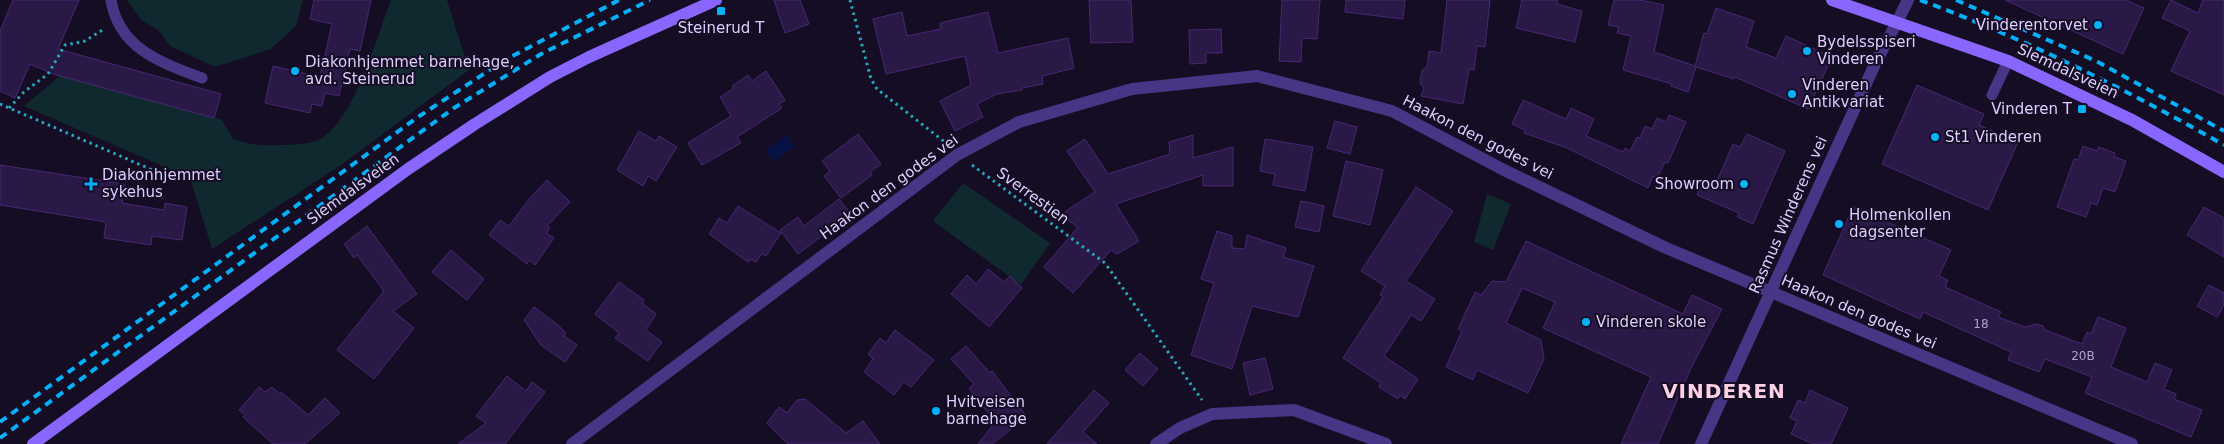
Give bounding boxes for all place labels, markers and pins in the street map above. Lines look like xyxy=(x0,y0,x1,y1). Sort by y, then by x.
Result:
marker: Steinerud T xyxy=(715,5,727,17)
place label: Vinderentorvet xyxy=(1976,16,2088,34)
place label: Steinerud T xyxy=(678,19,765,37)
marker: Vinderentorvet xyxy=(2092,19,2104,31)
place label: Bydelsspiseri Vinderen xyxy=(1817,33,1916,68)
marker: Bydelsspiseri Vinderen xyxy=(1801,45,1813,57)
place label: Diakonhjemmet barnehage, avd. Steinerud xyxy=(305,53,514,88)
marker: Diakonhjemmet barnehage, avd. Steinerud xyxy=(289,65,301,77)
place label: Vinderen Antikvariat xyxy=(1802,76,1884,111)
marker: Vinderen Antikvariat xyxy=(1786,88,1798,100)
place label: Vinderen T xyxy=(1991,100,2073,118)
marker: Vinderen T xyxy=(2076,103,2088,115)
place label: St1 Vinderen xyxy=(1945,128,2042,146)
marker: St1 Vinderen xyxy=(1929,131,1941,143)
place label: Diakonhjemmet sykehus xyxy=(102,166,221,201)
place label: Showroom xyxy=(1655,175,1734,193)
marker: Diakonhjemmet sykehus xyxy=(84,177,98,191)
marker: Showroom xyxy=(1738,178,1750,190)
place label: Holmenkollen dagsenter xyxy=(1849,206,1951,241)
marker: Holmenkollen dagsenter xyxy=(1833,218,1845,230)
place label: Vinderen skole xyxy=(1596,313,1706,331)
marker: Vinderen skole xyxy=(1580,316,1592,328)
place label: Hvitveisen barnehage xyxy=(946,393,1027,428)
marker: Hvitveisen barnehage xyxy=(930,405,942,417)

